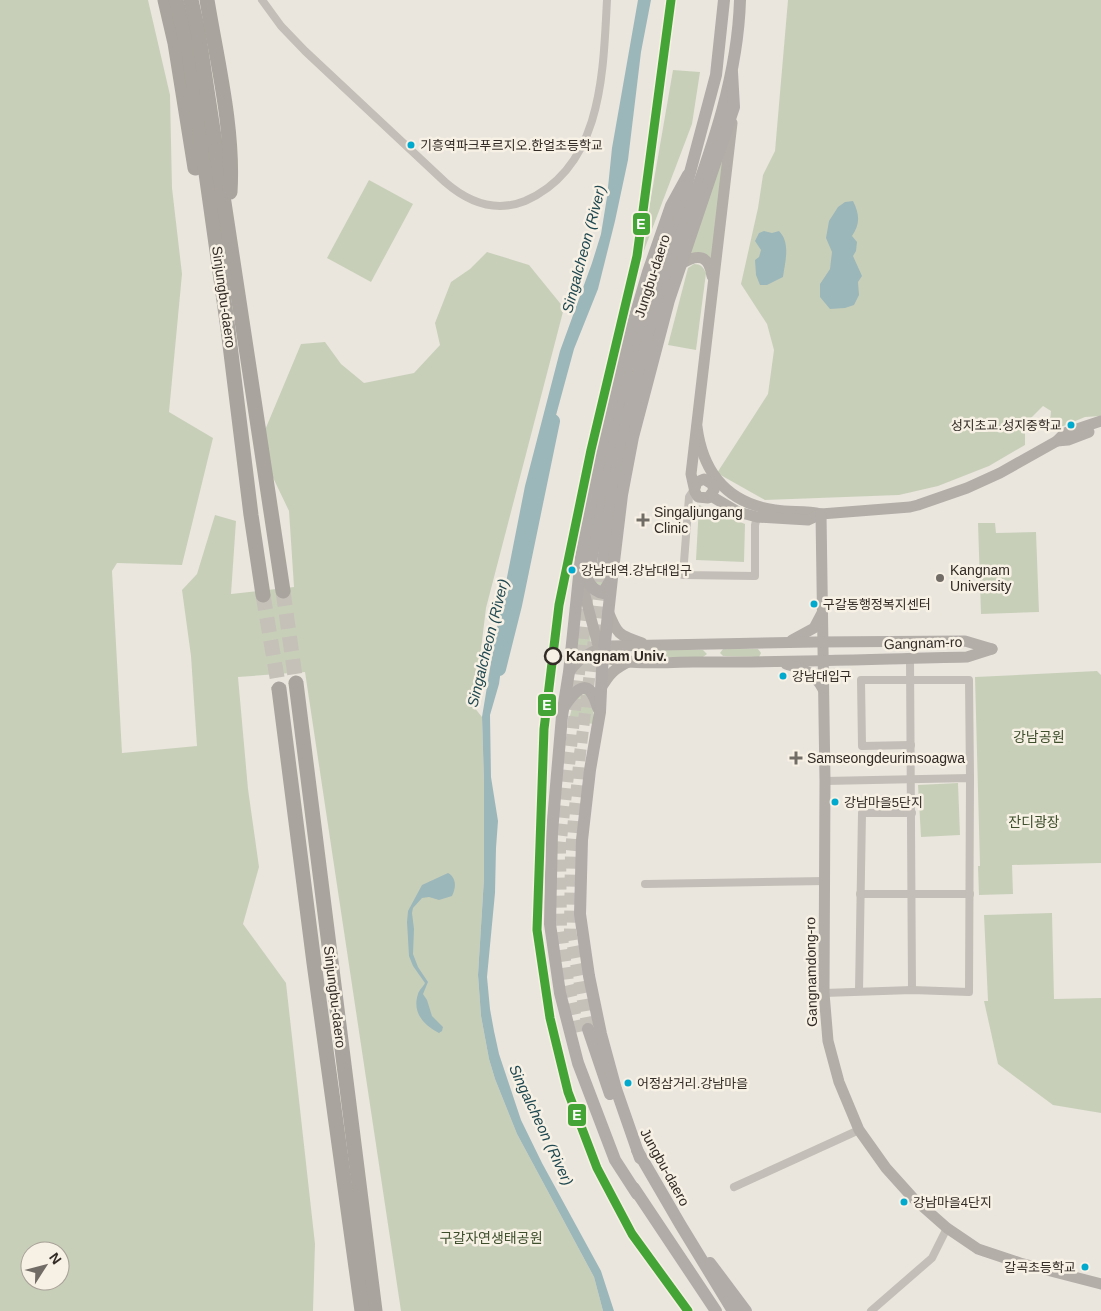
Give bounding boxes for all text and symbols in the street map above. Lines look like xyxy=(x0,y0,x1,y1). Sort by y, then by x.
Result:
place label: 기흥역파크푸르지오.한얼초등학교 xyxy=(420,138,603,153)
marker: 기흥역파크푸르지오.한얼초등학교 xyxy=(406,140,416,150)
water label: Singalcheon (River) xyxy=(558,183,609,315)
line badge: E xyxy=(632,212,651,236)
text: E xyxy=(636,216,646,232)
street label: Jungbu-daero xyxy=(631,232,673,320)
street label: Sinjungbu-daero xyxy=(209,245,239,349)
place label: 성지초교.성지중학교 xyxy=(951,418,1062,433)
marker: 성지초교.성지중학교 xyxy=(1066,420,1076,430)
place label: Singaljungang Clinic xyxy=(654,504,743,536)
marker: Singaljungang Clinic xyxy=(636,513,650,527)
place label: Kangnam University xyxy=(950,562,1011,594)
place label: 강남대역.강남대입구 xyxy=(581,563,692,578)
marker: 강남대역.강남대입구 xyxy=(567,565,577,575)
marker: Kangnam University xyxy=(934,572,946,584)
water label: Singalcheon (River) xyxy=(463,577,512,709)
place label: 구갈동행정복지센터 xyxy=(823,597,931,612)
marker: 구갈동행정복지센터 xyxy=(809,599,819,609)
street label: Gangnam-ro xyxy=(883,634,963,652)
marker: Kangnam Univ. xyxy=(544,647,562,665)
place label: Kangnam Univ. xyxy=(566,648,667,664)
place label: 강남대입구 xyxy=(792,669,852,684)
marker: 강남대입구 xyxy=(778,671,788,681)
line badge: E xyxy=(537,693,557,717)
text: E xyxy=(542,697,552,713)
park label: 강남공원 xyxy=(1013,729,1065,745)
place label: Samseongdeurimsoagwa xyxy=(807,750,965,766)
marker: Samseongdeurimsoagwa xyxy=(789,751,803,765)
place label: 강남마을5단지 xyxy=(844,795,923,810)
marker: 강남마을5단지 xyxy=(830,797,840,807)
park label: 잔디광장 xyxy=(1008,814,1060,830)
street label: Gangnamdong-ro xyxy=(802,917,820,1027)
street label: Sinjungbu-daero xyxy=(321,945,349,1049)
water label: Singalcheon (River) xyxy=(506,1062,577,1188)
place label: 어정삼거리.강남마을 xyxy=(637,1076,748,1091)
marker: 어정삼거리.강남마을 xyxy=(623,1078,633,1088)
line badge: E xyxy=(567,1103,587,1127)
text: E xyxy=(572,1107,582,1123)
street label: Jungbu-daero xyxy=(637,1125,693,1209)
place label: 강남마을4단지 xyxy=(913,1195,992,1210)
marker: 강남마을4단지 xyxy=(899,1197,909,1207)
park label: 구갈자연생태공원 xyxy=(439,1230,543,1246)
north arrow xyxy=(20,1241,70,1291)
text: N xyxy=(46,1250,65,1267)
place label: 갈곡초등학교 xyxy=(1004,1260,1076,1275)
marker: 갈곡초등학교 xyxy=(1080,1262,1090,1272)

